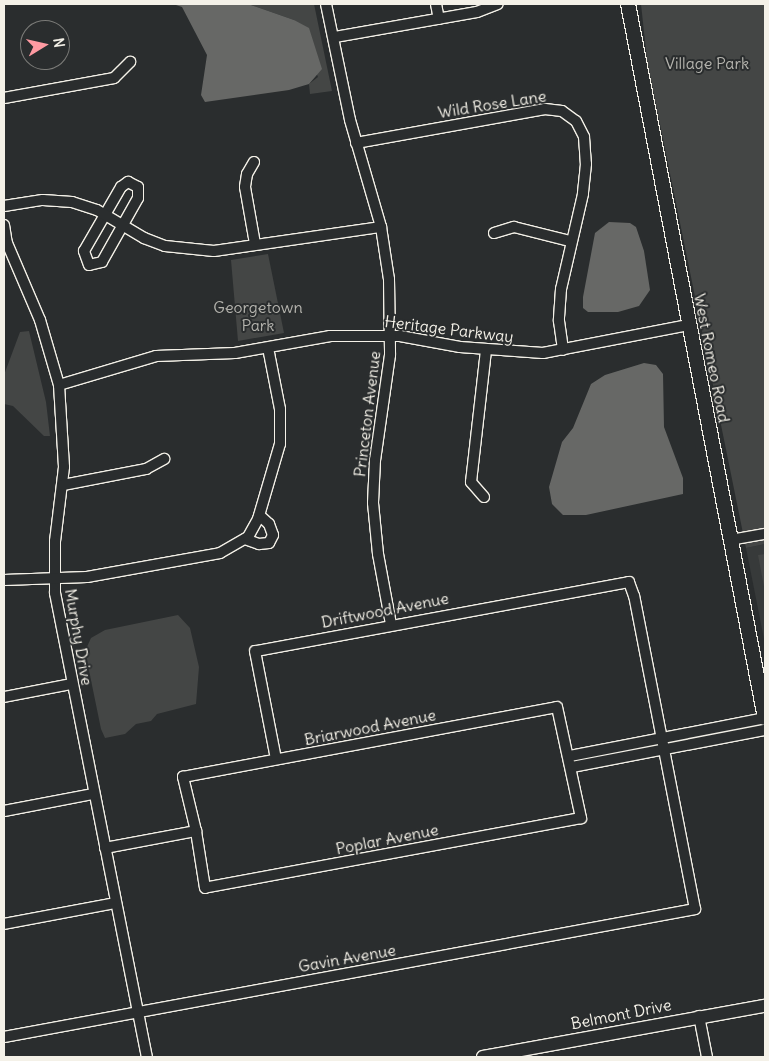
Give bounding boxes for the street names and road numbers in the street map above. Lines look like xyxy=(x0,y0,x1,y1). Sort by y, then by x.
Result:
street label: Wild Rose Lane xyxy=(437,86,547,122)
street label: West Romeo Road xyxy=(690,292,734,424)
street label: Heritage Parkway xyxy=(383,312,515,346)
street label: Princeton Avenue xyxy=(350,350,384,478)
street label: Murphy Drive xyxy=(61,587,97,687)
street label: Driftwood Avenue xyxy=(320,588,450,632)
street label: Briarwood Avenue xyxy=(303,705,437,749)
street label: Poplar Avenue xyxy=(334,820,440,858)
street label: Gavin Avenue xyxy=(297,940,397,976)
street label: Belmont Drive xyxy=(569,995,673,1033)

